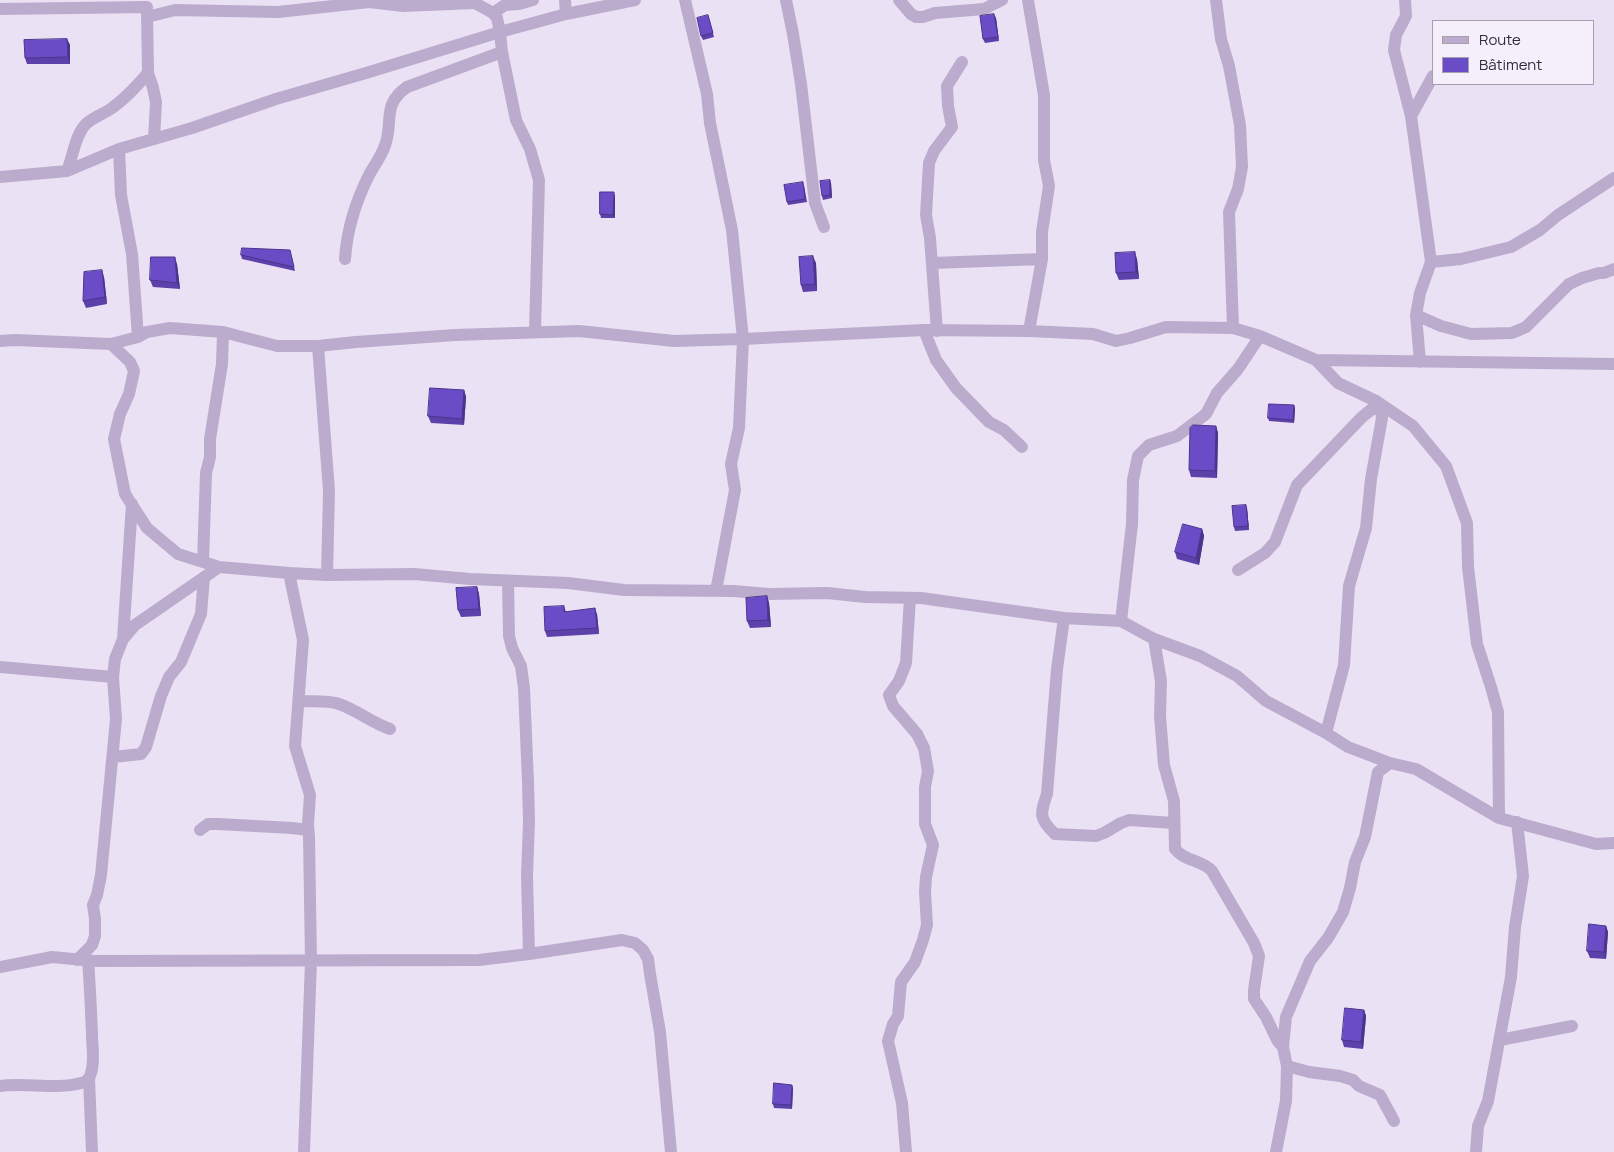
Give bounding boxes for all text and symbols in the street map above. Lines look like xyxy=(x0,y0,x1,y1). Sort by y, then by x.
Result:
legend xyxy=(1432,20,1594,85)
text: Route xyxy=(1479,29,1521,50)
text: Bâtiment xyxy=(1479,54,1542,75)

